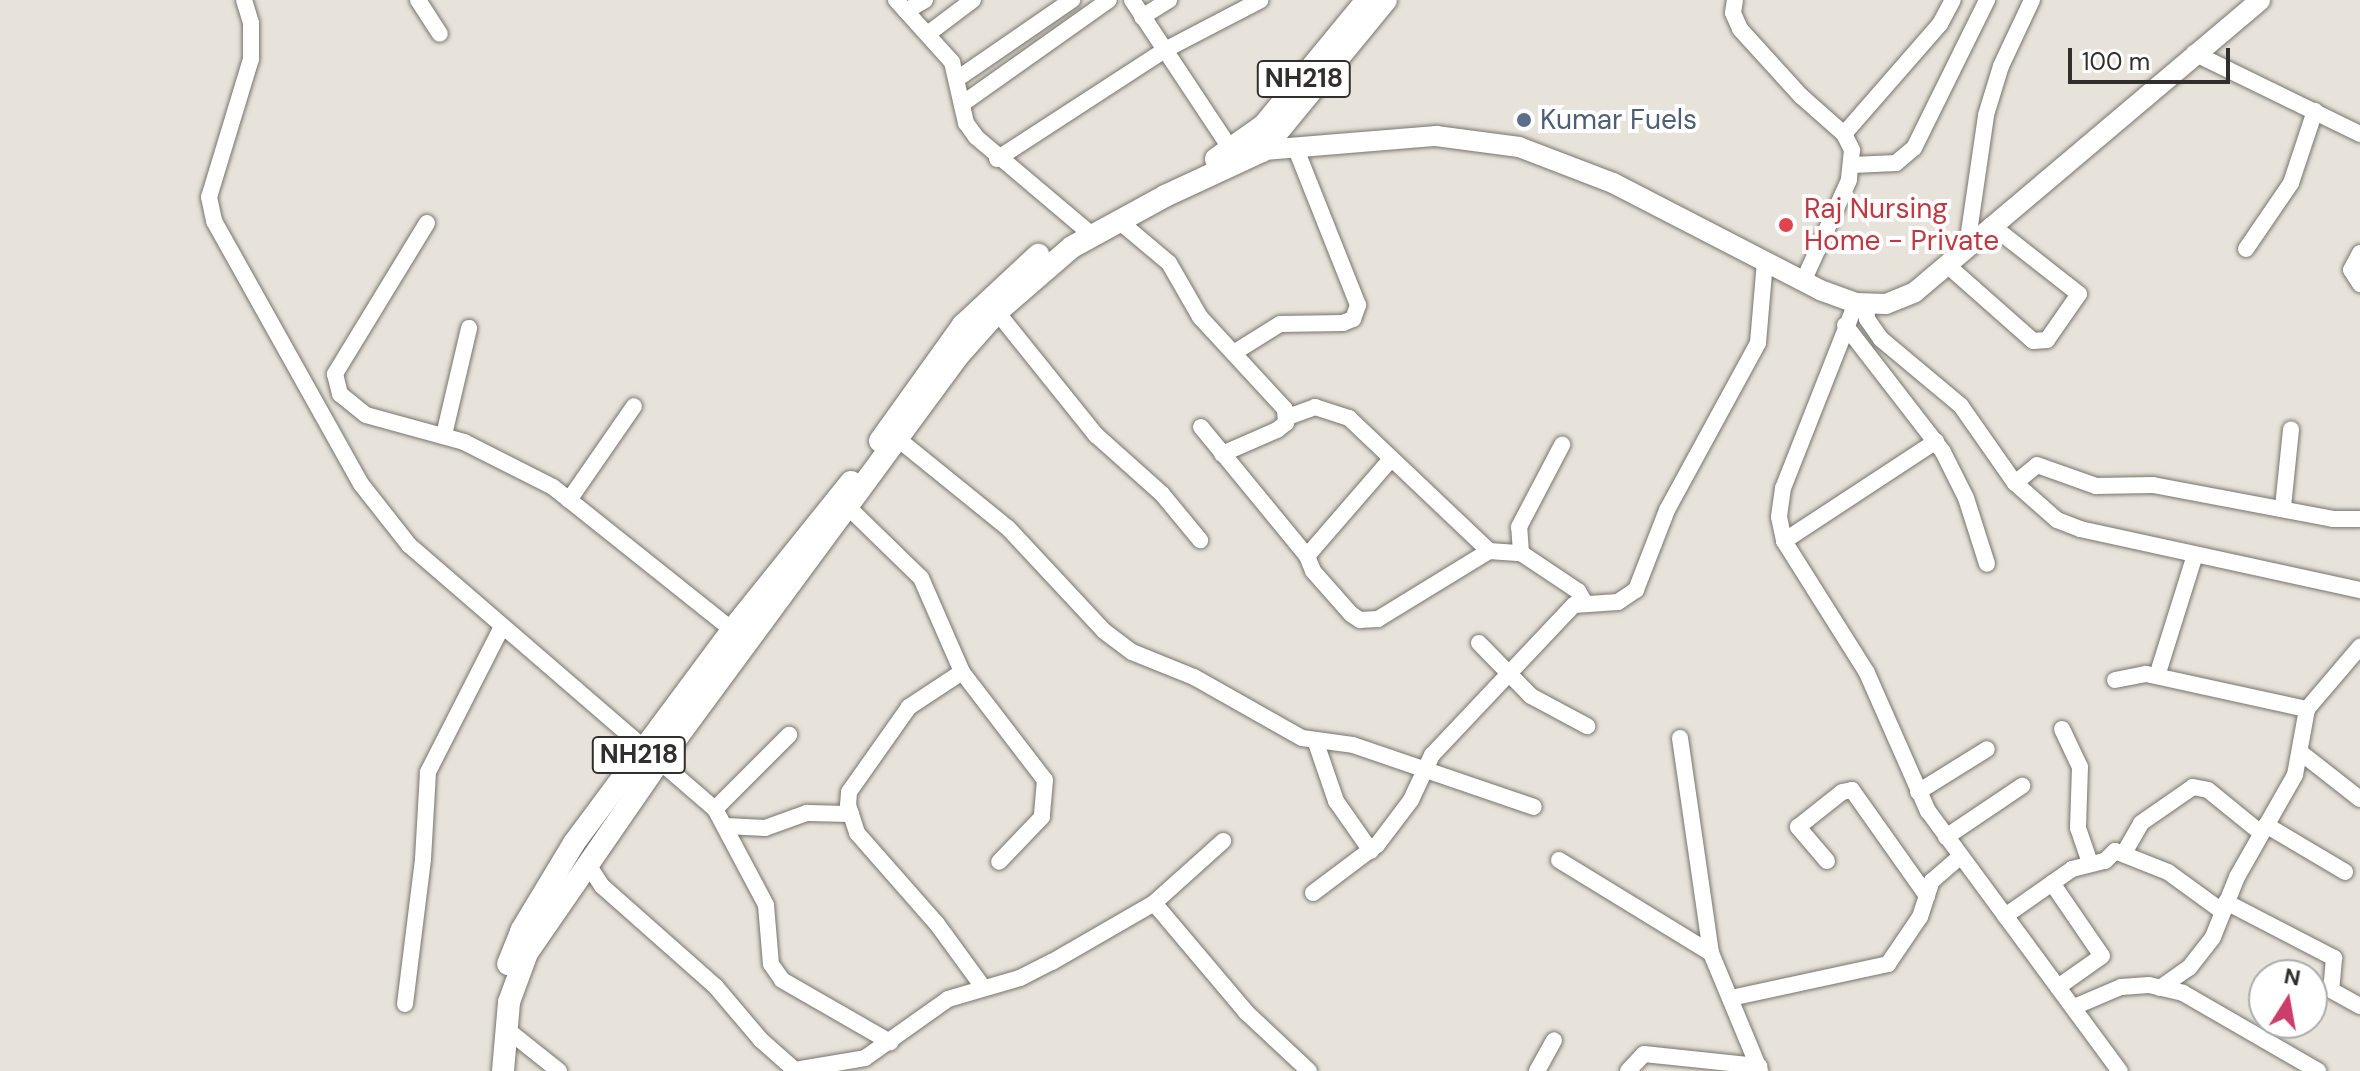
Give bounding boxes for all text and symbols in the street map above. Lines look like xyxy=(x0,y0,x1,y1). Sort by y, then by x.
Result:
scale bar xyxy=(2072,32,2234,82)
text: 100 m xyxy=(2082,46,2150,77)
road number: NH218 xyxy=(1256,57,1352,101)
place label: Kumar Fuels xyxy=(1540,103,1697,137)
marker: Kumar Fuels xyxy=(1515,111,1533,129)
place label: Raj Nursing Home - Private xyxy=(1804,192,1999,258)
marker: Raj Nursing Home - Private xyxy=(1775,214,1797,236)
road number: NH218 xyxy=(591,733,687,777)
north arrow xyxy=(2248,959,2328,1039)
text: N xyxy=(2282,961,2303,993)

